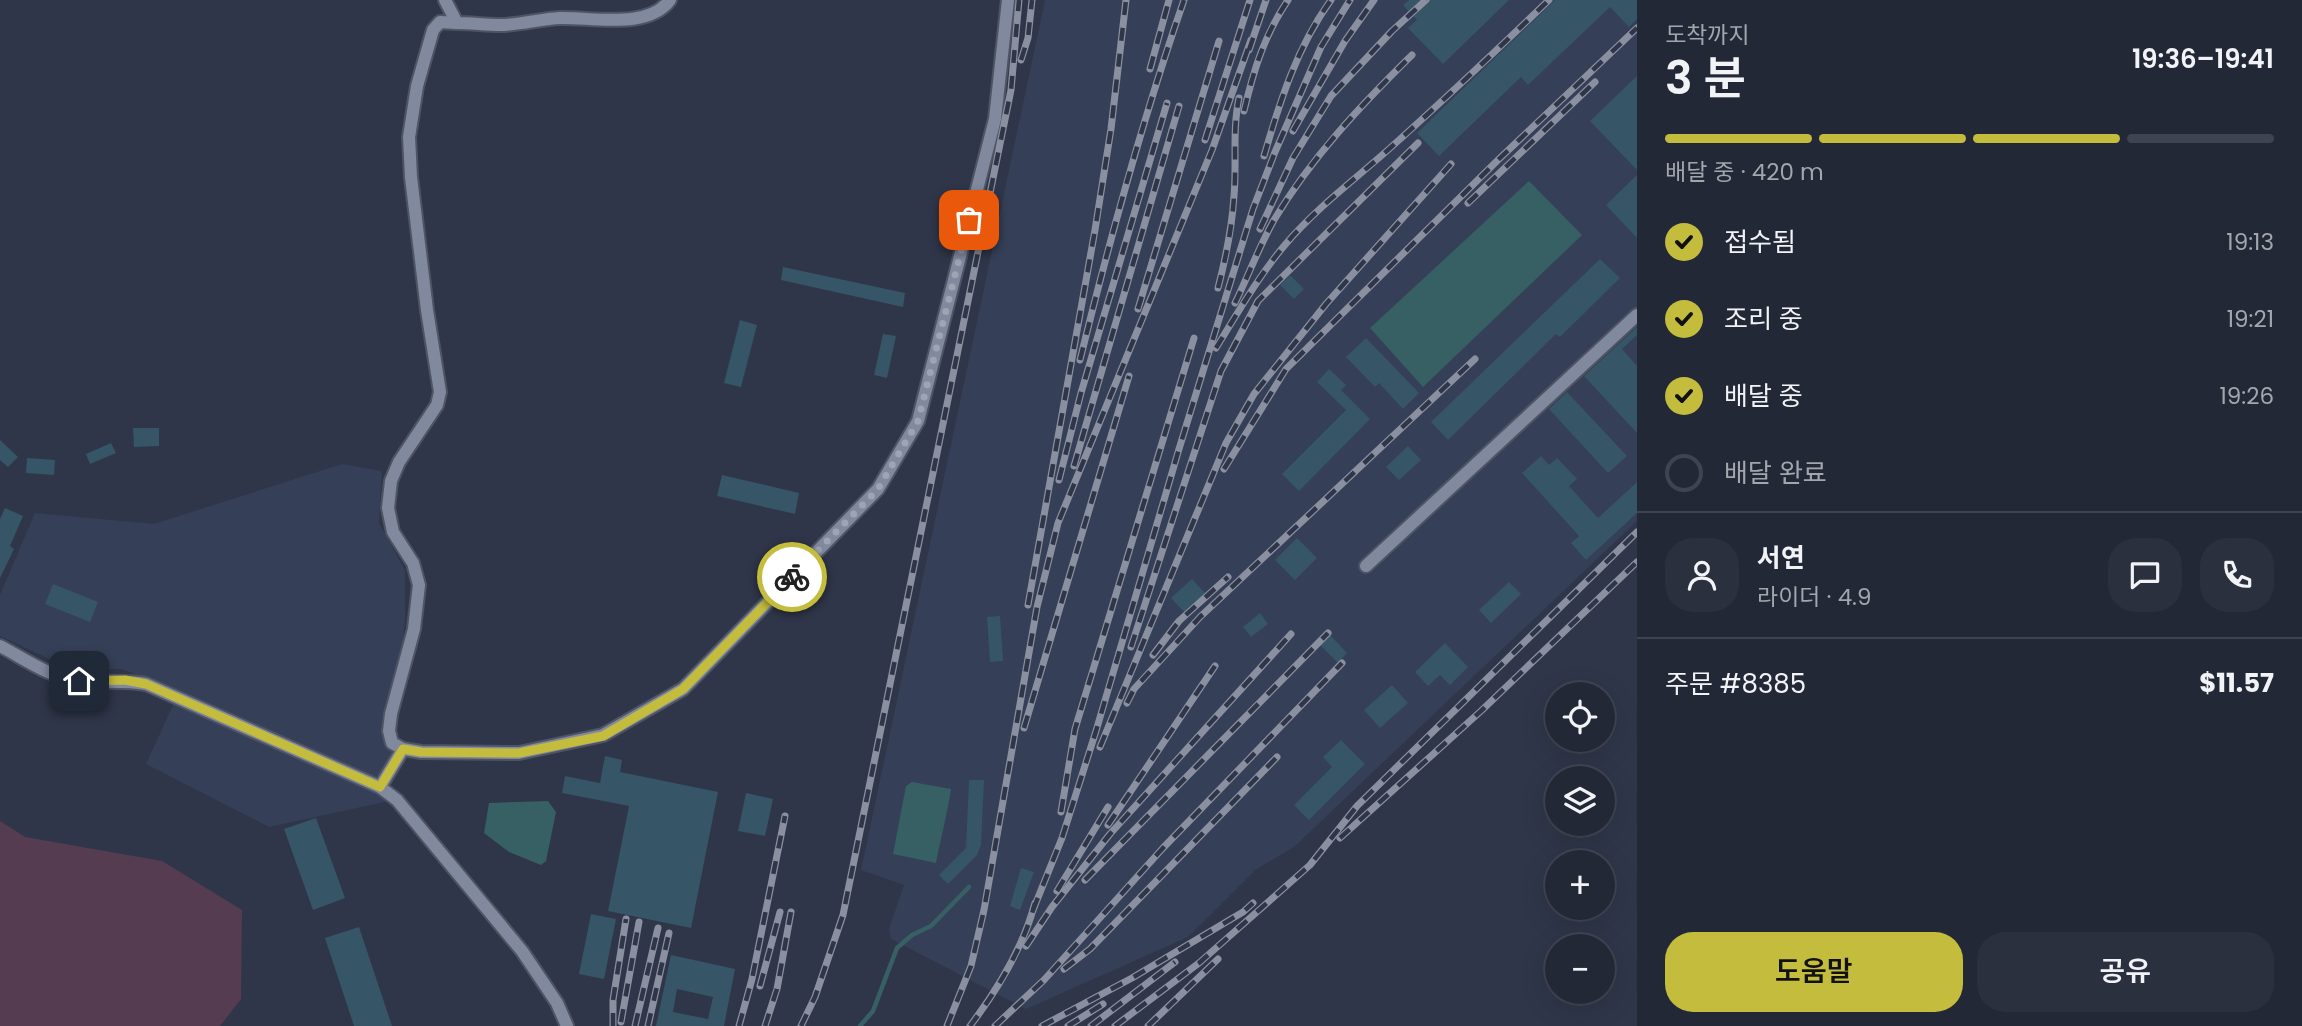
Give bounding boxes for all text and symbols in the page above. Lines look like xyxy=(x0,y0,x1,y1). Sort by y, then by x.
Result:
text: 도착까지 xyxy=(1665,19,1750,51)
text: 19:36–19:41 xyxy=(2132,41,2274,77)
text: 3 분 xyxy=(1665,46,1746,110)
text: 배달 중 · 420 m xyxy=(1665,156,1824,188)
pin xyxy=(939,190,999,250)
icon: bag xyxy=(950,201,988,239)
icon: check xyxy=(1665,223,1703,261)
text: 접수됨 xyxy=(1724,224,1796,260)
text: 19:13 xyxy=(2226,226,2274,258)
icon: check xyxy=(1665,300,1703,338)
text: 조리 중 xyxy=(1724,301,1803,337)
text: 19:21 xyxy=(2227,303,2274,335)
icon: check xyxy=(1665,377,1703,415)
text: 배달 중 xyxy=(1724,378,1803,414)
text: 19:26 xyxy=(2219,380,2274,412)
text: 배달 완료 xyxy=(1724,455,1827,491)
button: person xyxy=(1665,538,1739,612)
button: chat xyxy=(2108,538,2182,612)
button: phone xyxy=(2200,538,2274,612)
text: 서연 xyxy=(1757,540,1805,576)
courier xyxy=(757,542,827,612)
icon: bike xyxy=(773,558,811,596)
text: 라이더 · 4.9 xyxy=(1757,581,1871,613)
pin xyxy=(49,651,109,711)
icon: home xyxy=(60,662,98,700)
text: $11.57 xyxy=(2199,665,2274,701)
text: 주문 #8385 xyxy=(1665,666,1806,702)
map controls xyxy=(1545,682,1615,1004)
button: locate xyxy=(1545,682,1615,752)
button: layers xyxy=(1545,766,1615,836)
button: + xyxy=(1545,850,1615,920)
button: 도움말 xyxy=(1665,932,1963,1012)
button: 공유 xyxy=(1977,932,2274,1012)
button: − xyxy=(1545,934,1615,1004)

